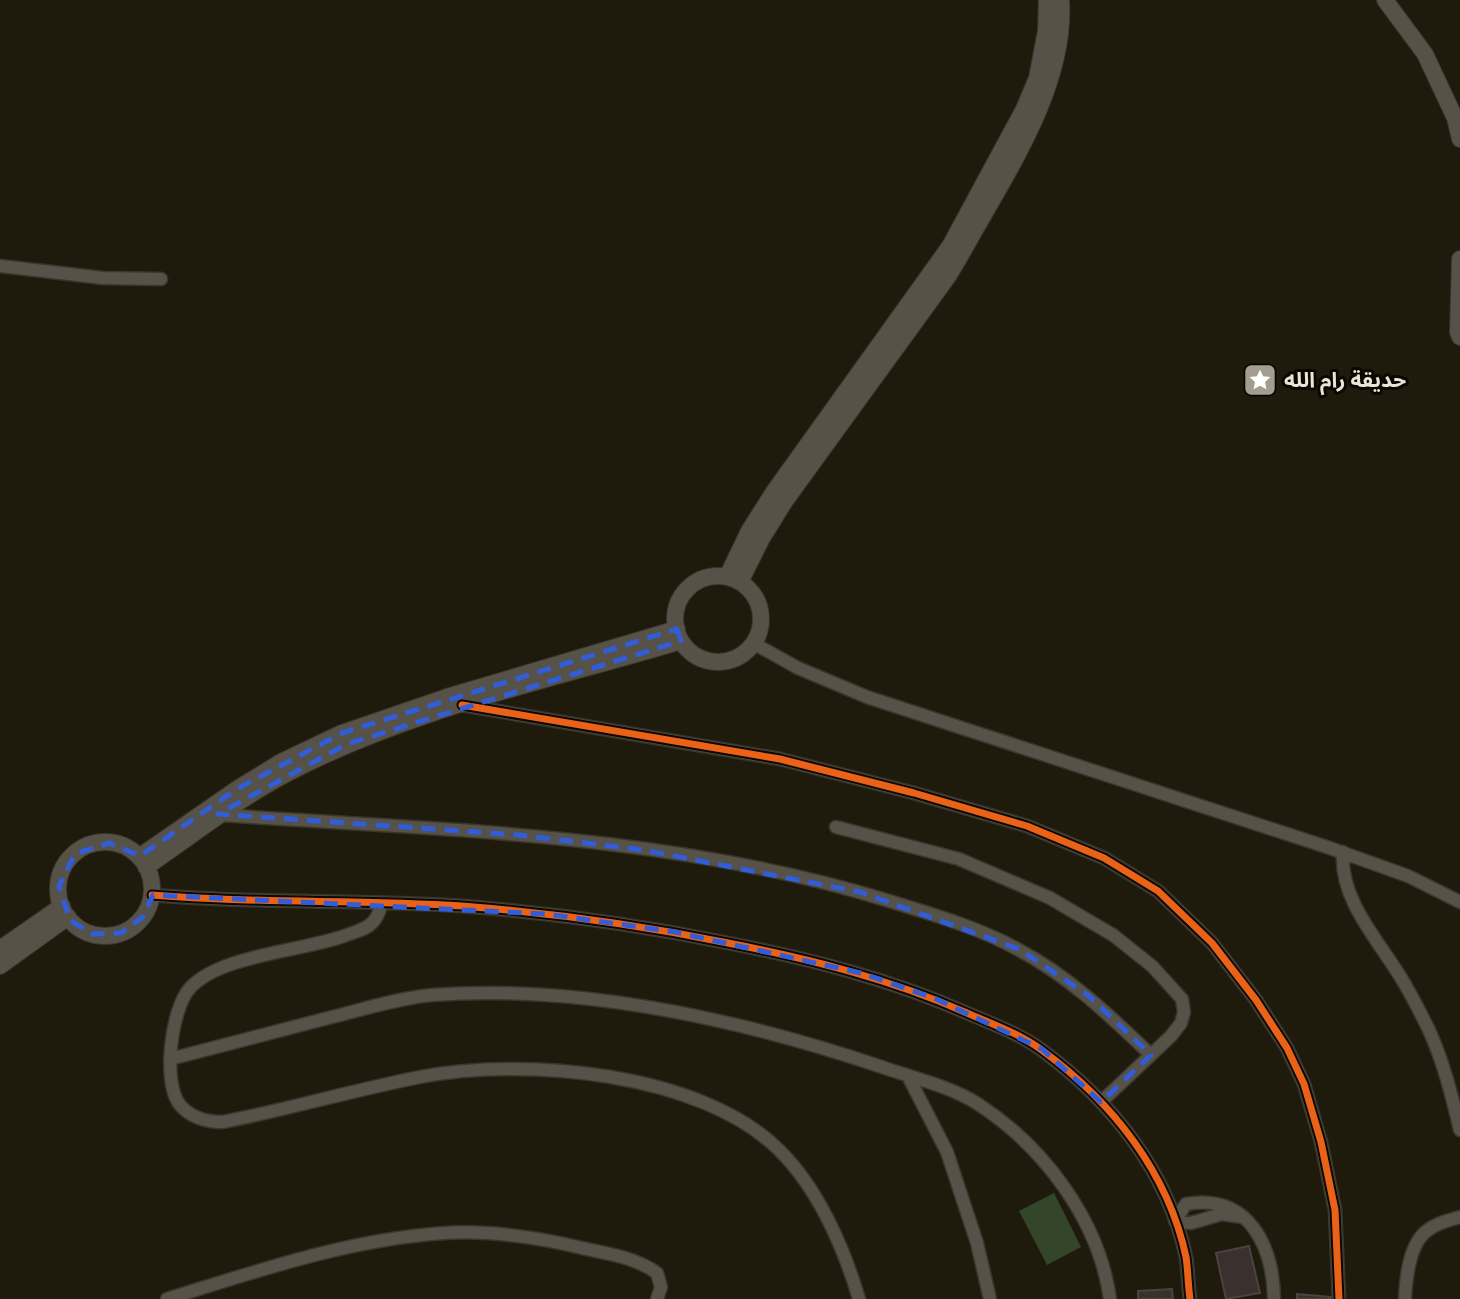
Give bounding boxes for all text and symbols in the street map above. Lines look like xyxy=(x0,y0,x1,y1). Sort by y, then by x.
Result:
place icon: حديقة رام الله xyxy=(1241,361,1279,399)
place label: حديقة رام الله xyxy=(1284,368,1406,396)

